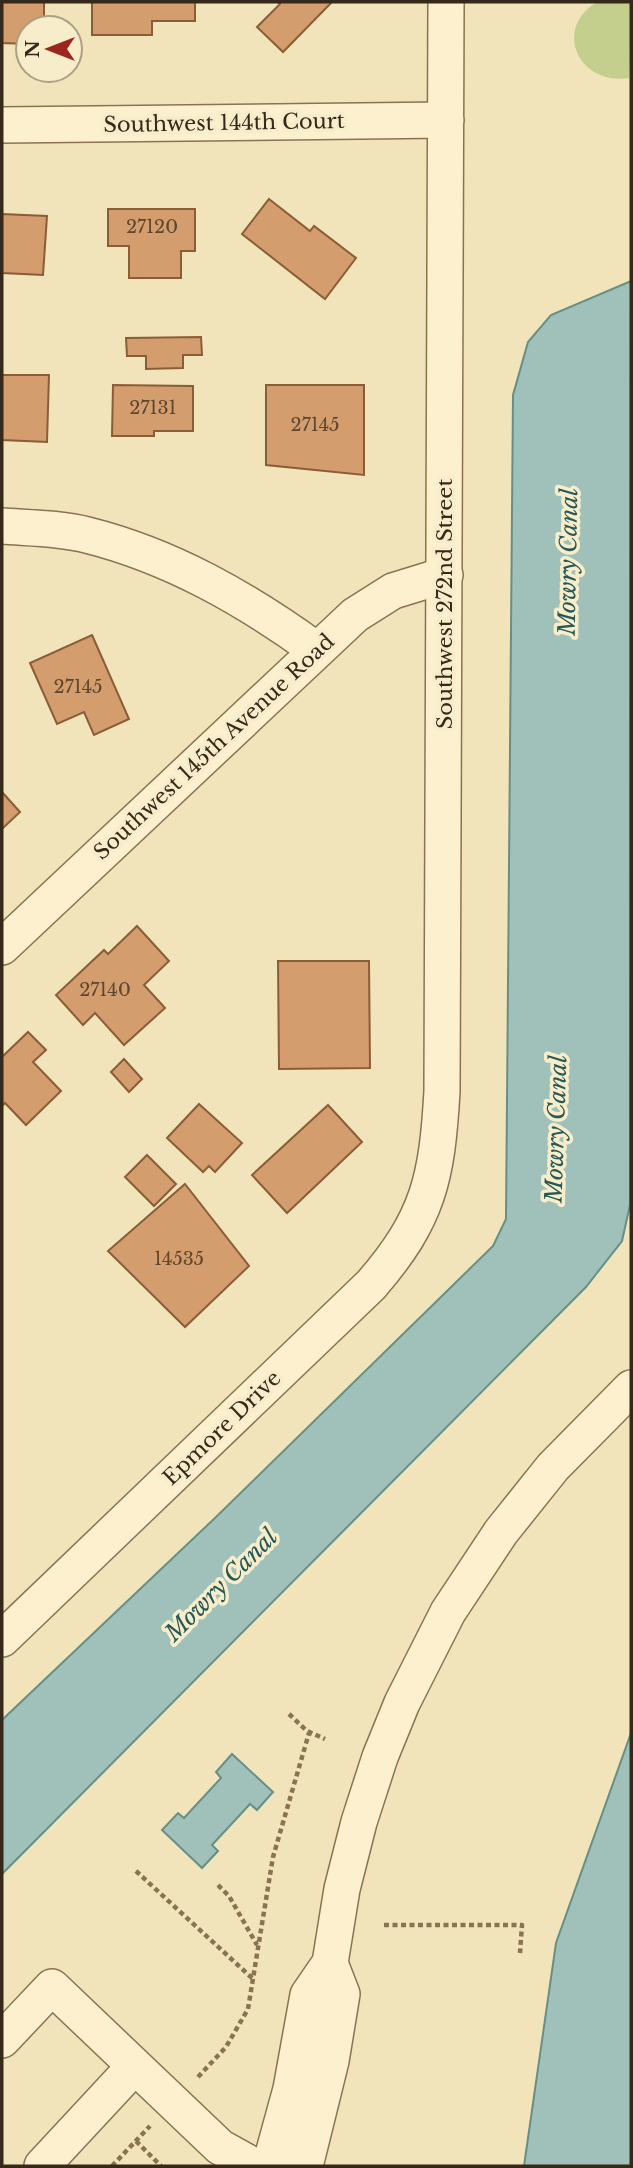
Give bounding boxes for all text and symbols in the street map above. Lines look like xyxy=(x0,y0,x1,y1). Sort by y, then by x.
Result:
north arrow xyxy=(14,14,84,84)
text: N xyxy=(21,40,44,58)
street label: Southwest 144th Court xyxy=(103,108,345,138)
house number: 27120 xyxy=(126,216,178,238)
house number: 27131 xyxy=(129,397,177,419)
house number: 27145 xyxy=(291,414,339,436)
street label: Southwest 272nd Street xyxy=(432,479,458,729)
water label: Mowry Canal xyxy=(553,487,583,637)
street label: Southwest 145th Avenue Road xyxy=(88,629,340,865)
house number: 27145 xyxy=(54,676,102,698)
house number: 27140 xyxy=(79,979,131,1001)
water label: Mowry Canal xyxy=(539,1054,573,1204)
house number: 14535 xyxy=(154,1248,204,1270)
street label: Epmore Drive xyxy=(158,1365,286,1491)
water label: Mowry Canal xyxy=(158,1522,284,1648)

